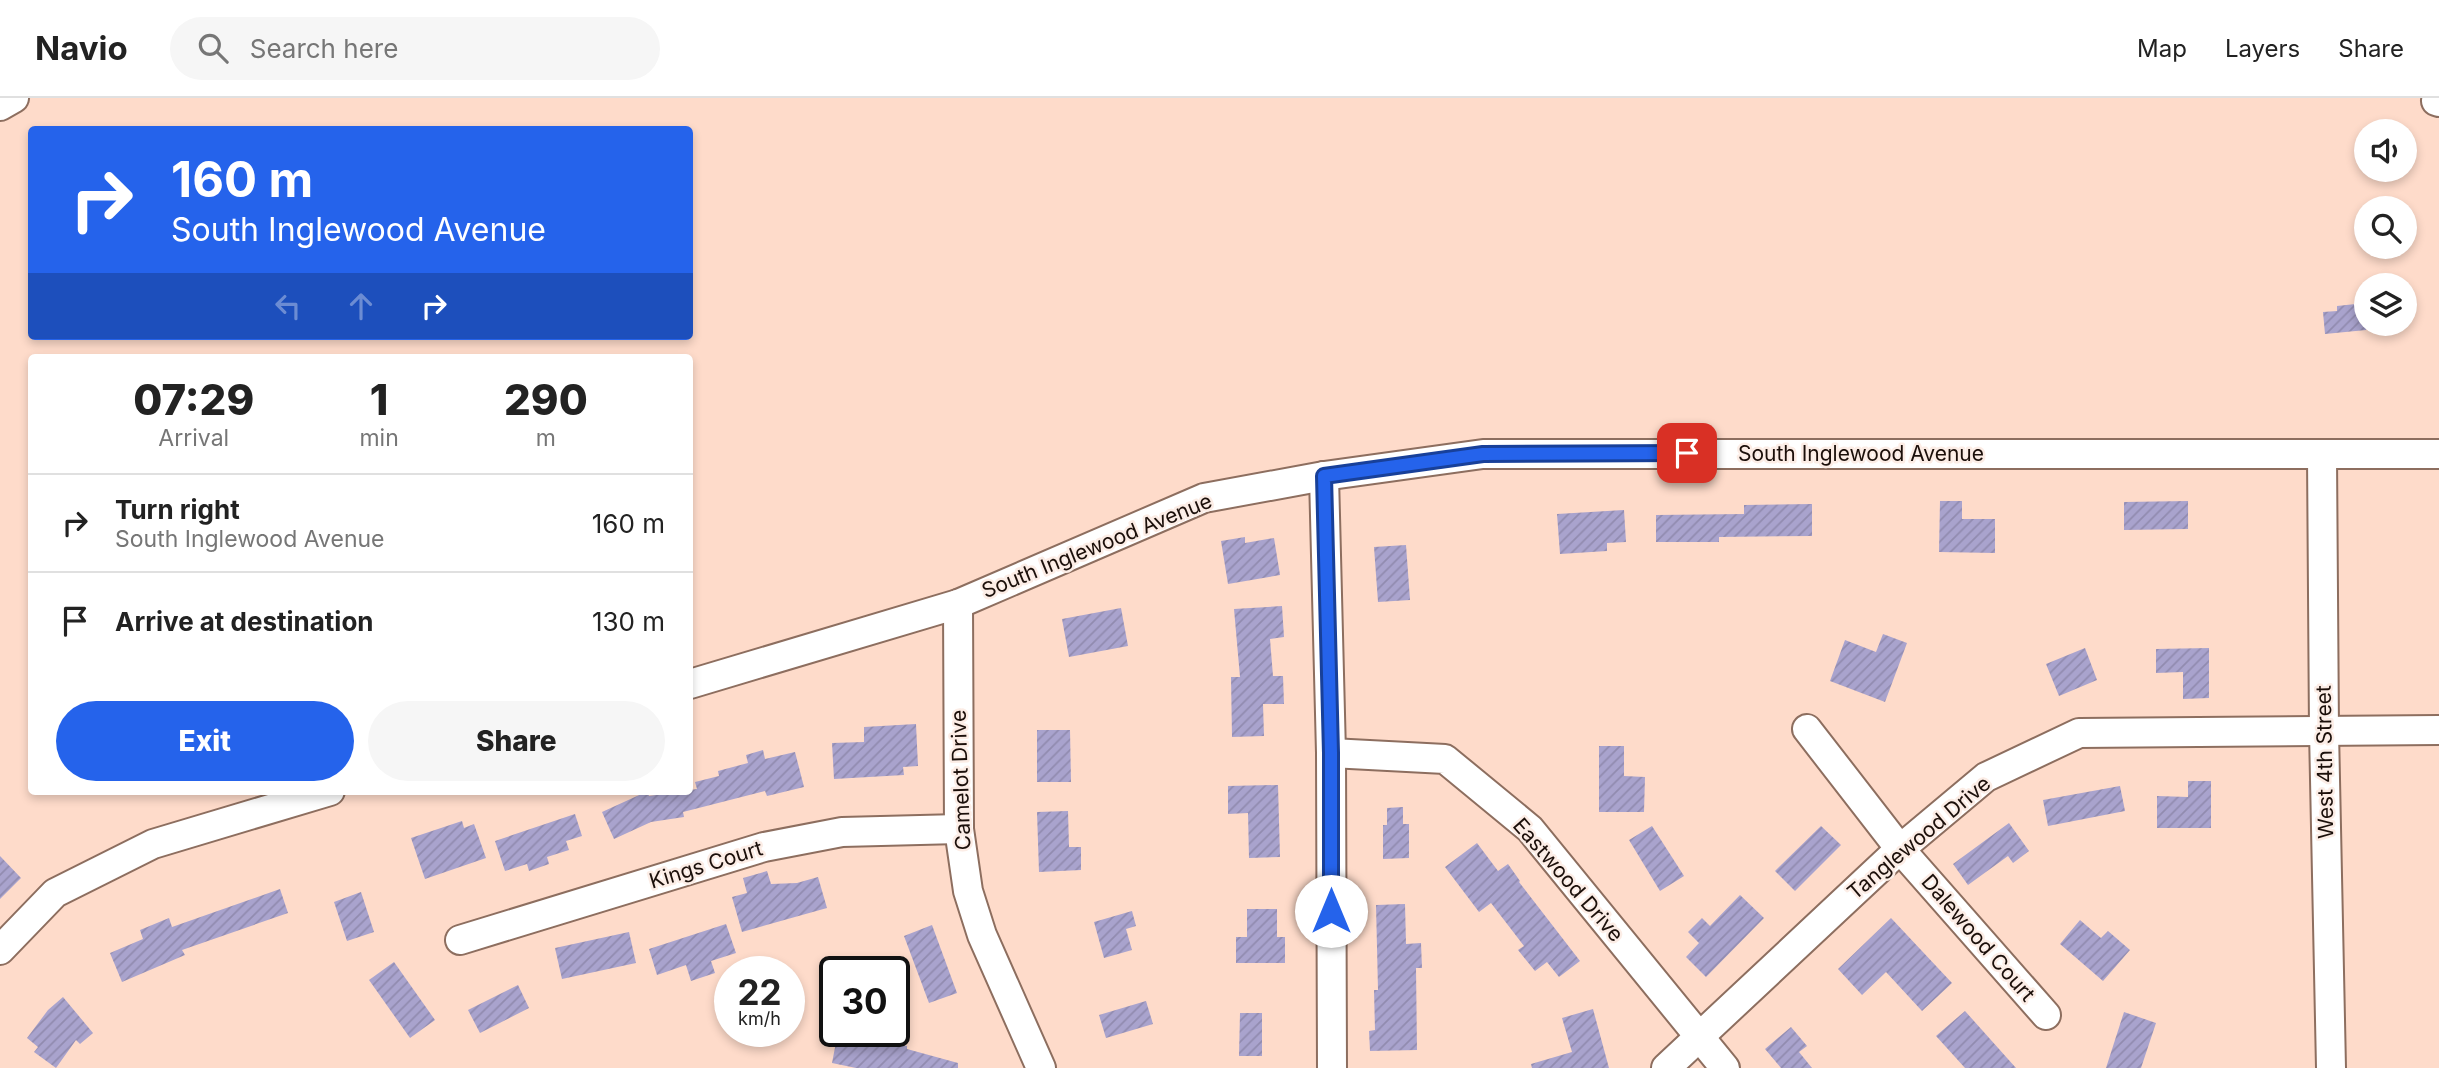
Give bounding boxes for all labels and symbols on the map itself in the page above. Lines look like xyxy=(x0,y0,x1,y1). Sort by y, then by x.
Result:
pin xyxy=(1657,423,1717,483)
street label: South Inglewood Avenue xyxy=(1738,441,1984,466)
street label: South Inglewood Avenue xyxy=(978,488,1216,603)
street label: West 4th Street xyxy=(2311,685,2338,839)
street label: Camelot Drive xyxy=(946,709,975,851)
street label: Tanglewood Drive xyxy=(1842,771,1995,905)
street label: Eastwood Drive xyxy=(1508,813,1629,947)
street label: Kings Court xyxy=(646,835,766,894)
street label: Dalewood Court xyxy=(1916,869,2040,1006)
position arrow xyxy=(1294,874,1368,948)
speed limit sign: 30 xyxy=(819,956,910,1047)

